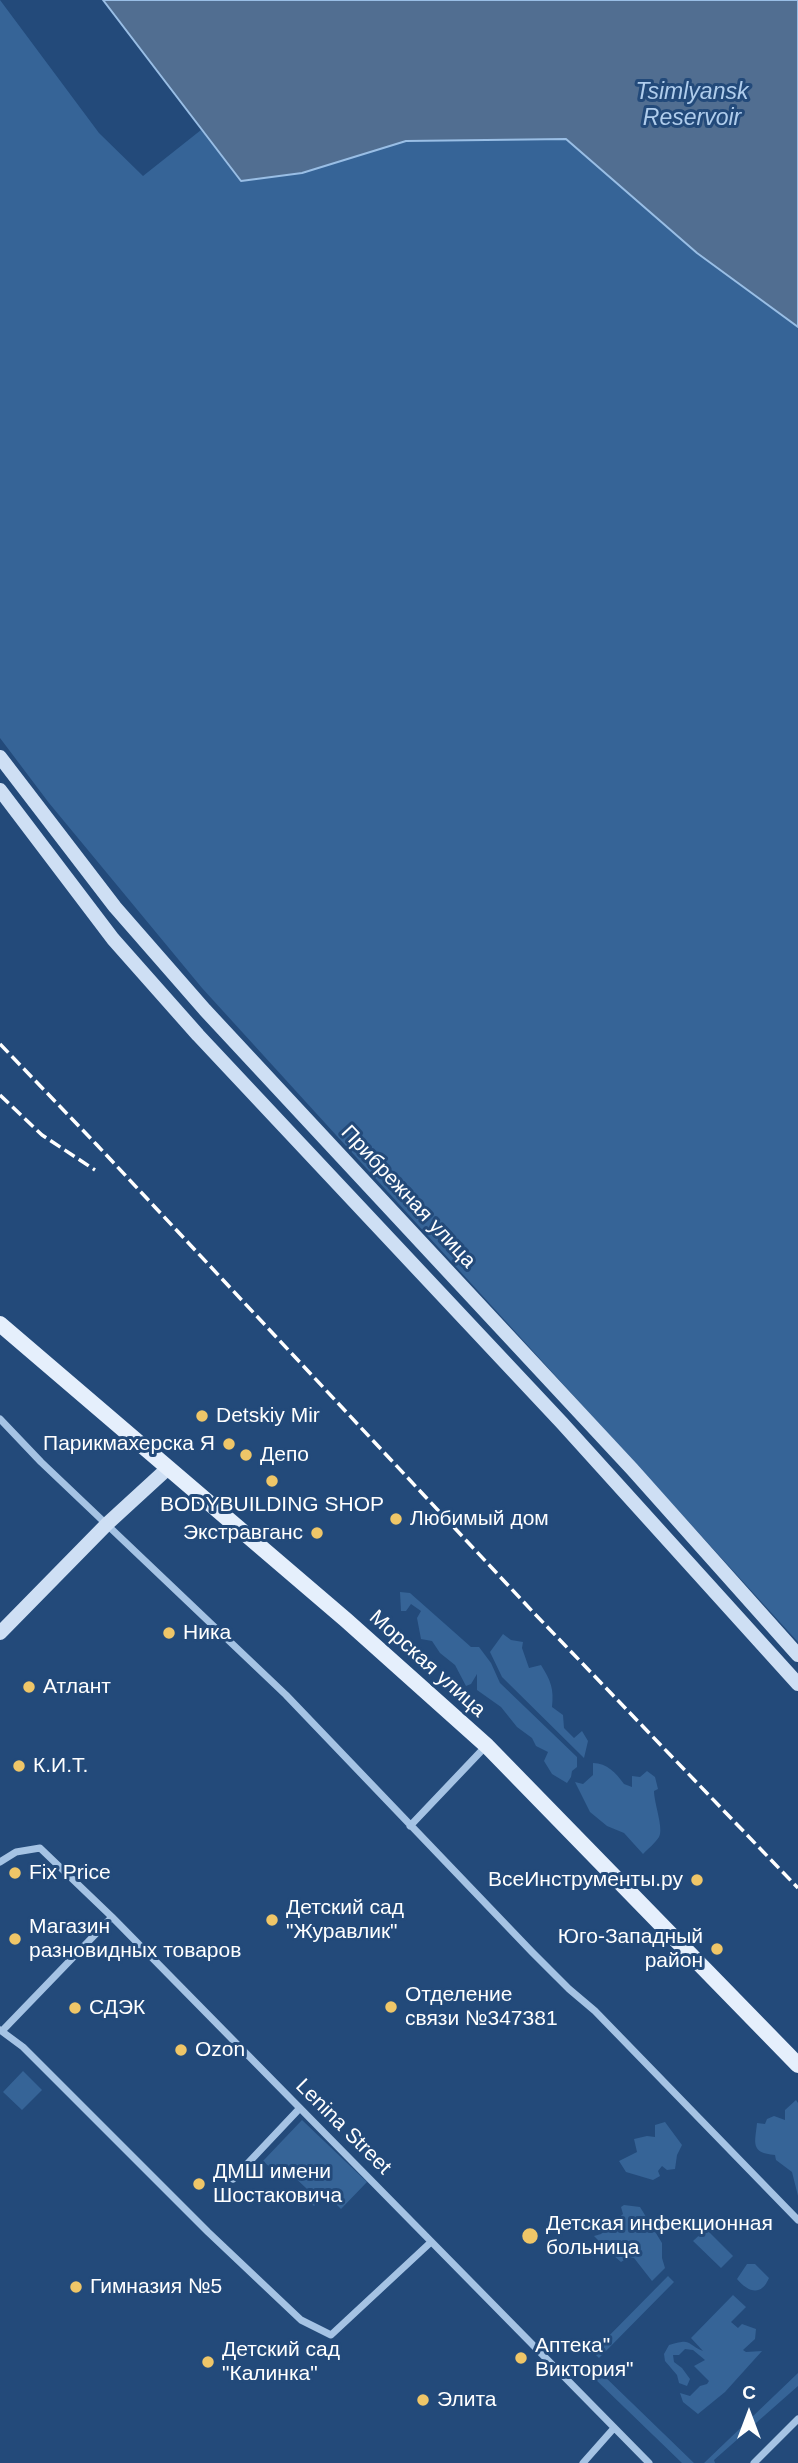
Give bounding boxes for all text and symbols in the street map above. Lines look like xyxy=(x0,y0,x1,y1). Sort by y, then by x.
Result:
water label: Tsimlyansk Reservoir xyxy=(636,79,748,133)
street label: Прибрежная улица xyxy=(335,1120,481,1274)
place label: Detskiy Mir xyxy=(216,1403,320,1429)
marker: Detskiy Mir xyxy=(194,1408,210,1424)
place label: Парикмахерска Я xyxy=(43,1431,215,1457)
marker: Парикмахерска Я xyxy=(221,1436,237,1452)
place label: Депо xyxy=(260,1442,309,1468)
marker: Депо xyxy=(238,1447,254,1463)
marker: BODYBUILDING SHOP xyxy=(264,1473,280,1489)
place label: BODYBUILDING SHOP xyxy=(160,1492,384,1518)
place label: Любимый дом xyxy=(410,1506,549,1532)
marker: Любимый дом xyxy=(388,1511,404,1527)
place label: Экстравганс xyxy=(183,1520,303,1546)
marker: Экстравганс xyxy=(309,1525,325,1541)
street label: Морская улица xyxy=(364,1605,490,1723)
place label: Ника xyxy=(183,1620,231,1646)
marker: Ника xyxy=(161,1625,177,1641)
place label: Атлант xyxy=(43,1674,111,1700)
marker: Атлант xyxy=(21,1679,37,1695)
place label: К.И.Т. xyxy=(33,1753,88,1779)
marker: К.И.Т. xyxy=(11,1758,27,1774)
place label: Fix Price xyxy=(29,1860,111,1886)
marker: Fix Price xyxy=(7,1865,23,1881)
place label: ВсеИнструменты.ру xyxy=(488,1867,683,1893)
marker: ВсеИнструменты.ру xyxy=(689,1872,705,1888)
place label: Детский сад "Журавлик" xyxy=(286,1895,404,1945)
marker: Детский сад "Журавлик" xyxy=(264,1912,280,1928)
place label: Магазин разновидных товаров xyxy=(29,1914,241,1964)
place label: Юго-Западный район xyxy=(558,1924,703,1974)
marker: Магазин разновидных товаров xyxy=(7,1931,23,1947)
marker: Юго-Западный район xyxy=(709,1941,725,1957)
place label: Отделение связи №347381 xyxy=(405,1982,558,2032)
place label: СДЭК xyxy=(89,1995,145,2021)
marker: Отделение связи №347381 xyxy=(383,1999,399,2015)
marker: СДЭК xyxy=(67,2000,83,2016)
place label: Ozon xyxy=(195,2037,245,2063)
marker: Ozon xyxy=(173,2042,189,2058)
street label: Lenina Street xyxy=(290,2074,396,2180)
place label: ДМШ имени Шостаковича xyxy=(213,2159,342,2209)
marker: ДМШ имени Шостаковича xyxy=(191,2176,207,2192)
place label: Детская инфекционная больница xyxy=(546,2211,773,2261)
marker: Детская инфекционная больница xyxy=(520,2226,540,2246)
place label: Гимназия №5 xyxy=(90,2274,222,2300)
marker: Гимназия №5 xyxy=(68,2279,84,2295)
place label: Аптека" Виктория" xyxy=(535,2333,633,2383)
place label: Детский сад "Калинка" xyxy=(222,2337,340,2387)
marker: Аптека" Виктория" xyxy=(513,2350,529,2366)
marker: Детский сад "Калинка" xyxy=(200,2354,216,2370)
north arrow xyxy=(714,2379,784,2449)
text: С xyxy=(742,2382,756,2403)
place label: Элита xyxy=(437,2387,496,2413)
marker: Элита xyxy=(415,2392,431,2408)

